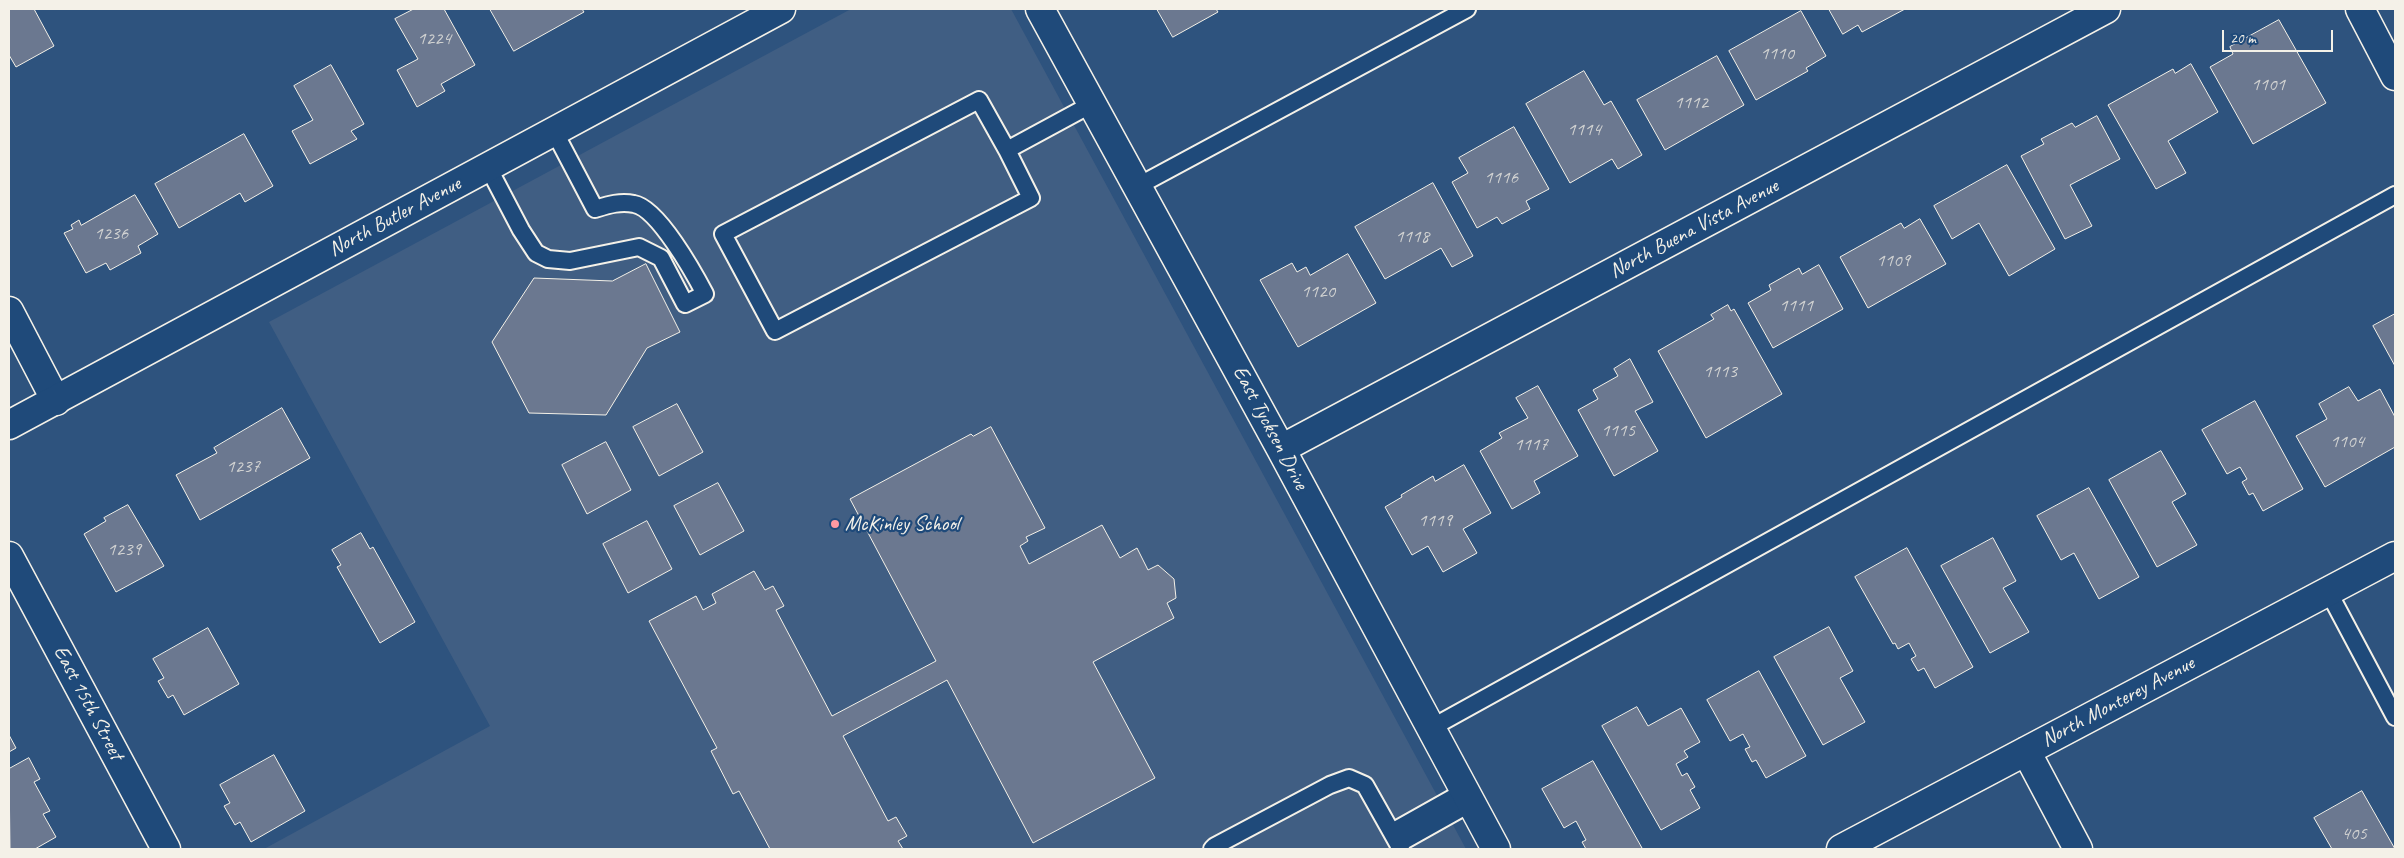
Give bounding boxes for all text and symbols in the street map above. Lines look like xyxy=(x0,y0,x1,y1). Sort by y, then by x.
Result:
scale bar xyxy=(2224,20,2335,52)
house number: 1224 xyxy=(417,28,451,50)
text: 20 m xyxy=(2230,29,2256,48)
house number: 1110 xyxy=(1760,43,1794,65)
house number: 1101 xyxy=(2251,74,2285,96)
house number: 1112 xyxy=(1674,92,1708,114)
house number: 1114 xyxy=(1567,119,1601,141)
house number: 1116 xyxy=(1484,167,1518,189)
street label: North Butler Avenue xyxy=(325,172,465,262)
street label: North Buena Vista Avenue xyxy=(1605,174,1783,284)
house number: 1236 xyxy=(94,223,128,245)
house number: 1118 xyxy=(1395,226,1429,248)
house number: 1109 xyxy=(1876,250,1910,272)
house number: 1120 xyxy=(1301,281,1335,303)
house number: 1111 xyxy=(1779,295,1813,317)
house number: 1113 xyxy=(1703,361,1737,383)
street label: East Tycksen Drive xyxy=(1227,362,1313,494)
house number: 1115 xyxy=(1601,420,1635,442)
house number: 1104 xyxy=(2330,431,2364,453)
house number: 1117 xyxy=(1514,434,1548,456)
house number: 1237 xyxy=(226,456,260,478)
house number: 1119 xyxy=(1418,510,1452,532)
place label: McKinley School xyxy=(845,511,959,537)
marker: McKinley School xyxy=(829,518,841,530)
house number: 1239 xyxy=(107,539,141,561)
street label: East 15th Street xyxy=(47,642,129,764)
street label: North Monterey Avenue xyxy=(2037,651,2199,753)
house number: 405 xyxy=(2341,823,2367,845)

